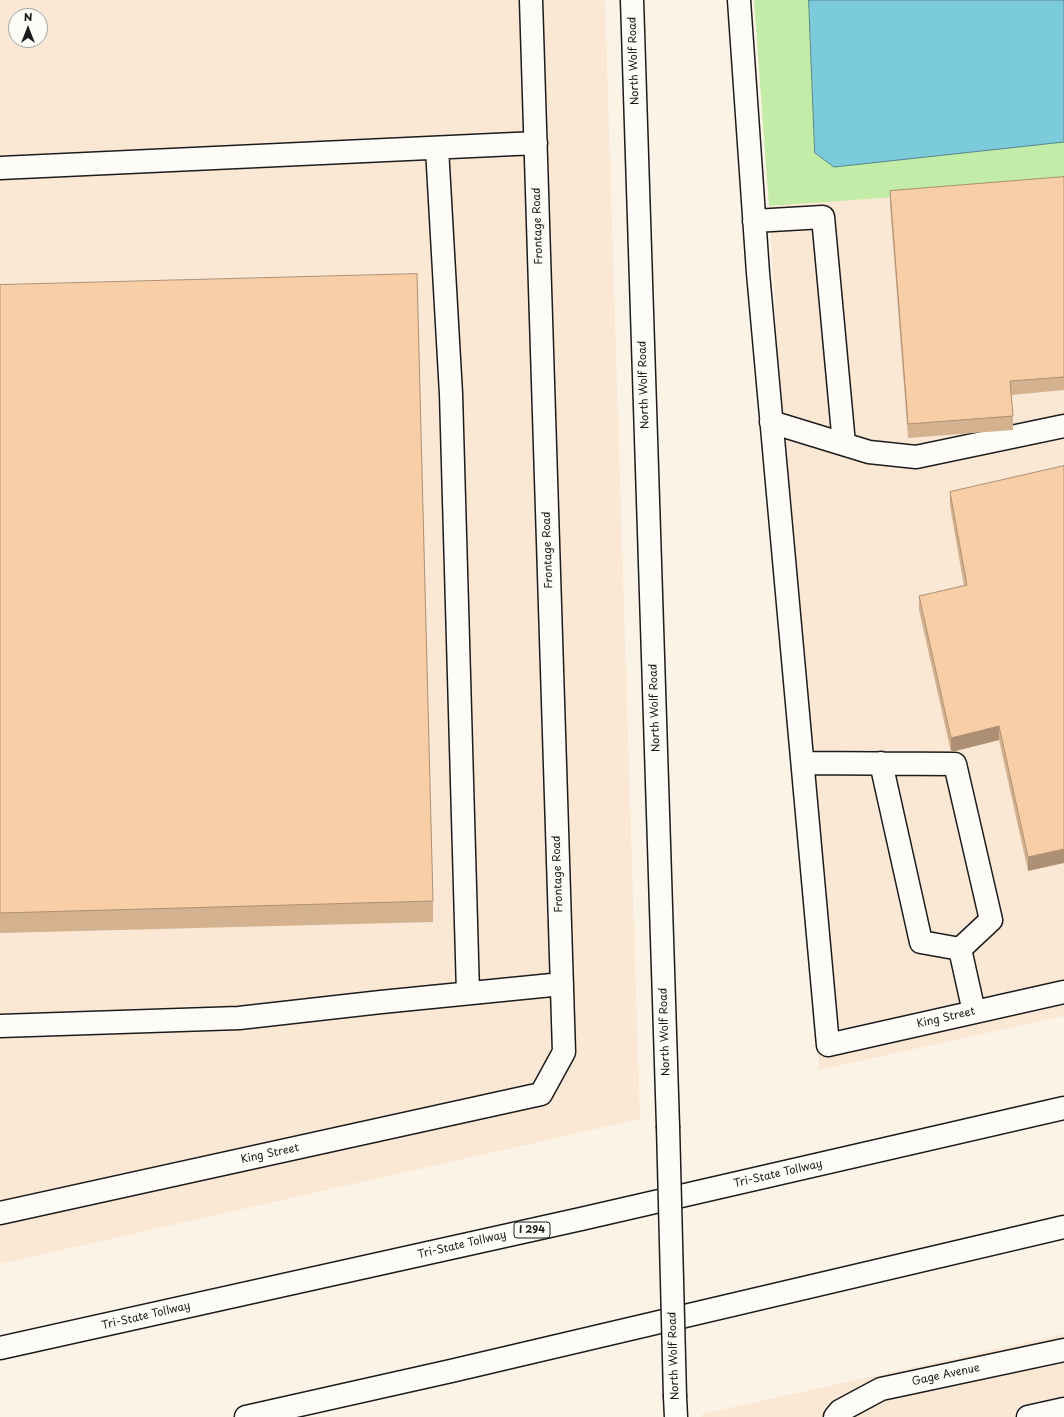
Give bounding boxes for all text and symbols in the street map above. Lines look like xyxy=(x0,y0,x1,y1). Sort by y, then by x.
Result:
north arrow xyxy=(8,8,48,48)
text: N xyxy=(24,8,32,25)
street label: North Wolf Road xyxy=(626,17,642,105)
street label: Frontage Road xyxy=(530,187,546,265)
street label: North Wolf Road xyxy=(636,341,652,429)
street label: Frontage Road xyxy=(540,511,556,589)
street label: North Wolf Road xyxy=(647,664,663,752)
street label: Frontage Road xyxy=(550,835,566,913)
street label: North Wolf Road xyxy=(657,988,673,1076)
street label: King Street xyxy=(916,1005,976,1031)
street label: King Street xyxy=(240,1141,300,1167)
street label: Tri-State Tollway xyxy=(732,1157,824,1191)
road number: I 294 xyxy=(514,1222,550,1238)
street label: Tri-State Tollway xyxy=(416,1228,508,1262)
street label: Tri-State Tollway xyxy=(100,1299,192,1333)
street label: North Wolf Road xyxy=(666,1312,682,1400)
street label: Gage Avenue xyxy=(911,1361,981,1389)

